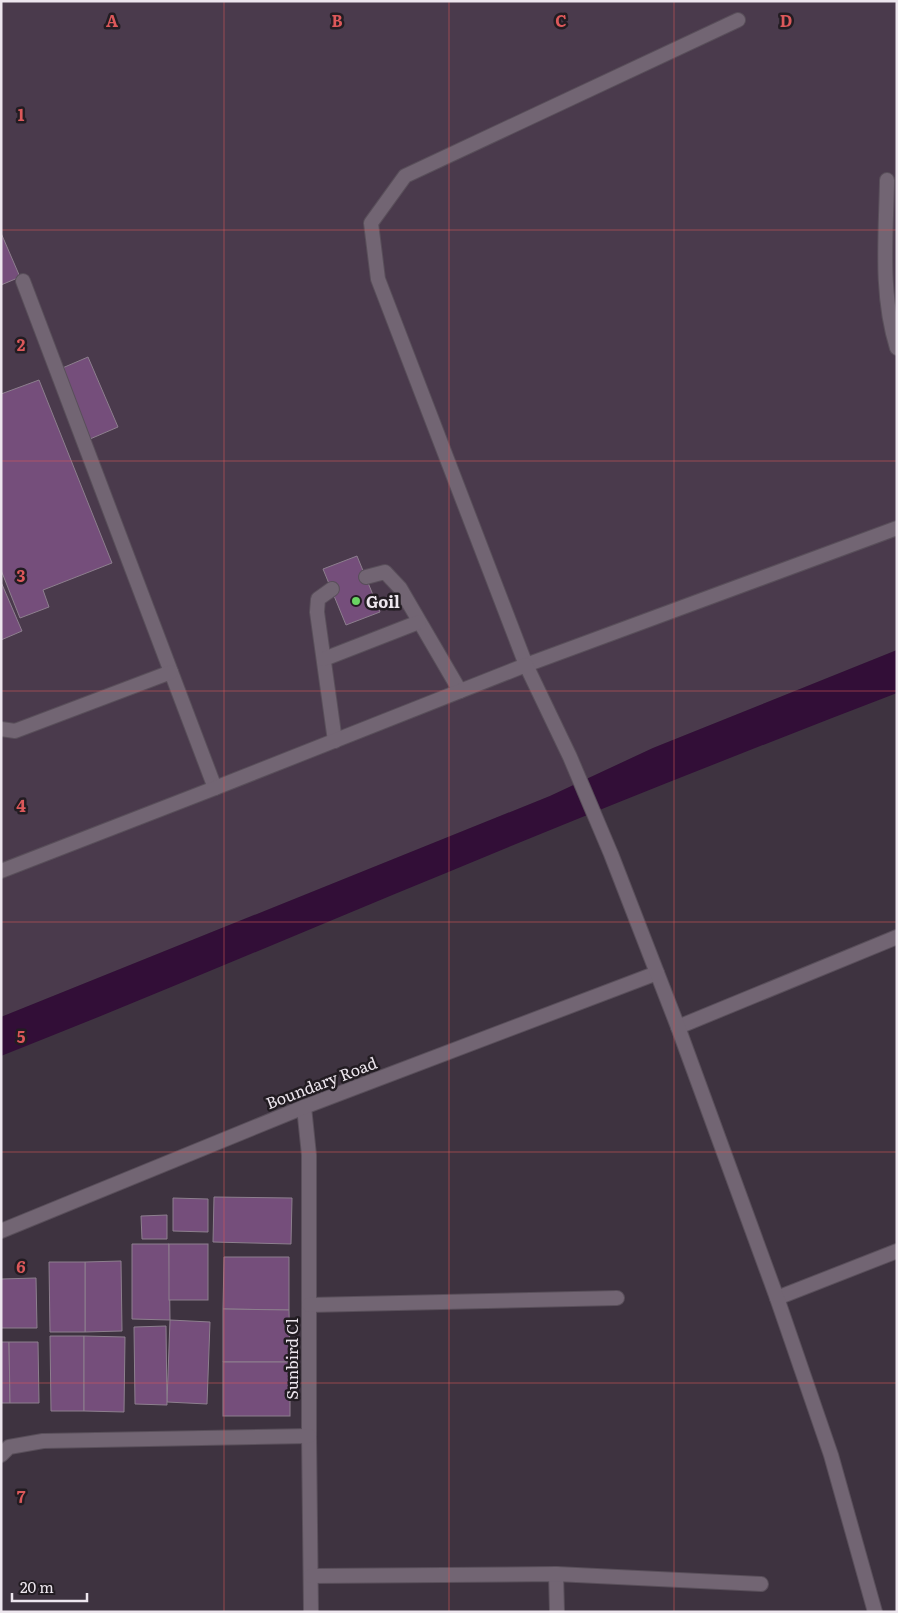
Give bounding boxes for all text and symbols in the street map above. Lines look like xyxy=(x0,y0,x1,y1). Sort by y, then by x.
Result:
text: A xyxy=(106,8,118,32)
text: B xyxy=(331,8,343,32)
text: C xyxy=(555,8,567,32)
text: D xyxy=(780,8,792,32)
text: 1 xyxy=(18,102,25,126)
text: 2 xyxy=(17,332,26,356)
text: 3 xyxy=(17,563,26,587)
place label: Goil xyxy=(366,589,400,613)
marker: Goil xyxy=(350,595,362,607)
text: 4 xyxy=(16,793,26,817)
text: 5 xyxy=(17,1024,26,1048)
street label: Boundary Road xyxy=(262,1050,380,1114)
text: 6 xyxy=(16,1254,26,1278)
street label: Sunbird Cl xyxy=(279,1318,303,1400)
text: 7 xyxy=(17,1484,26,1508)
scale bar xyxy=(12,1570,88,1602)
text: 20 m xyxy=(20,1575,54,1598)

